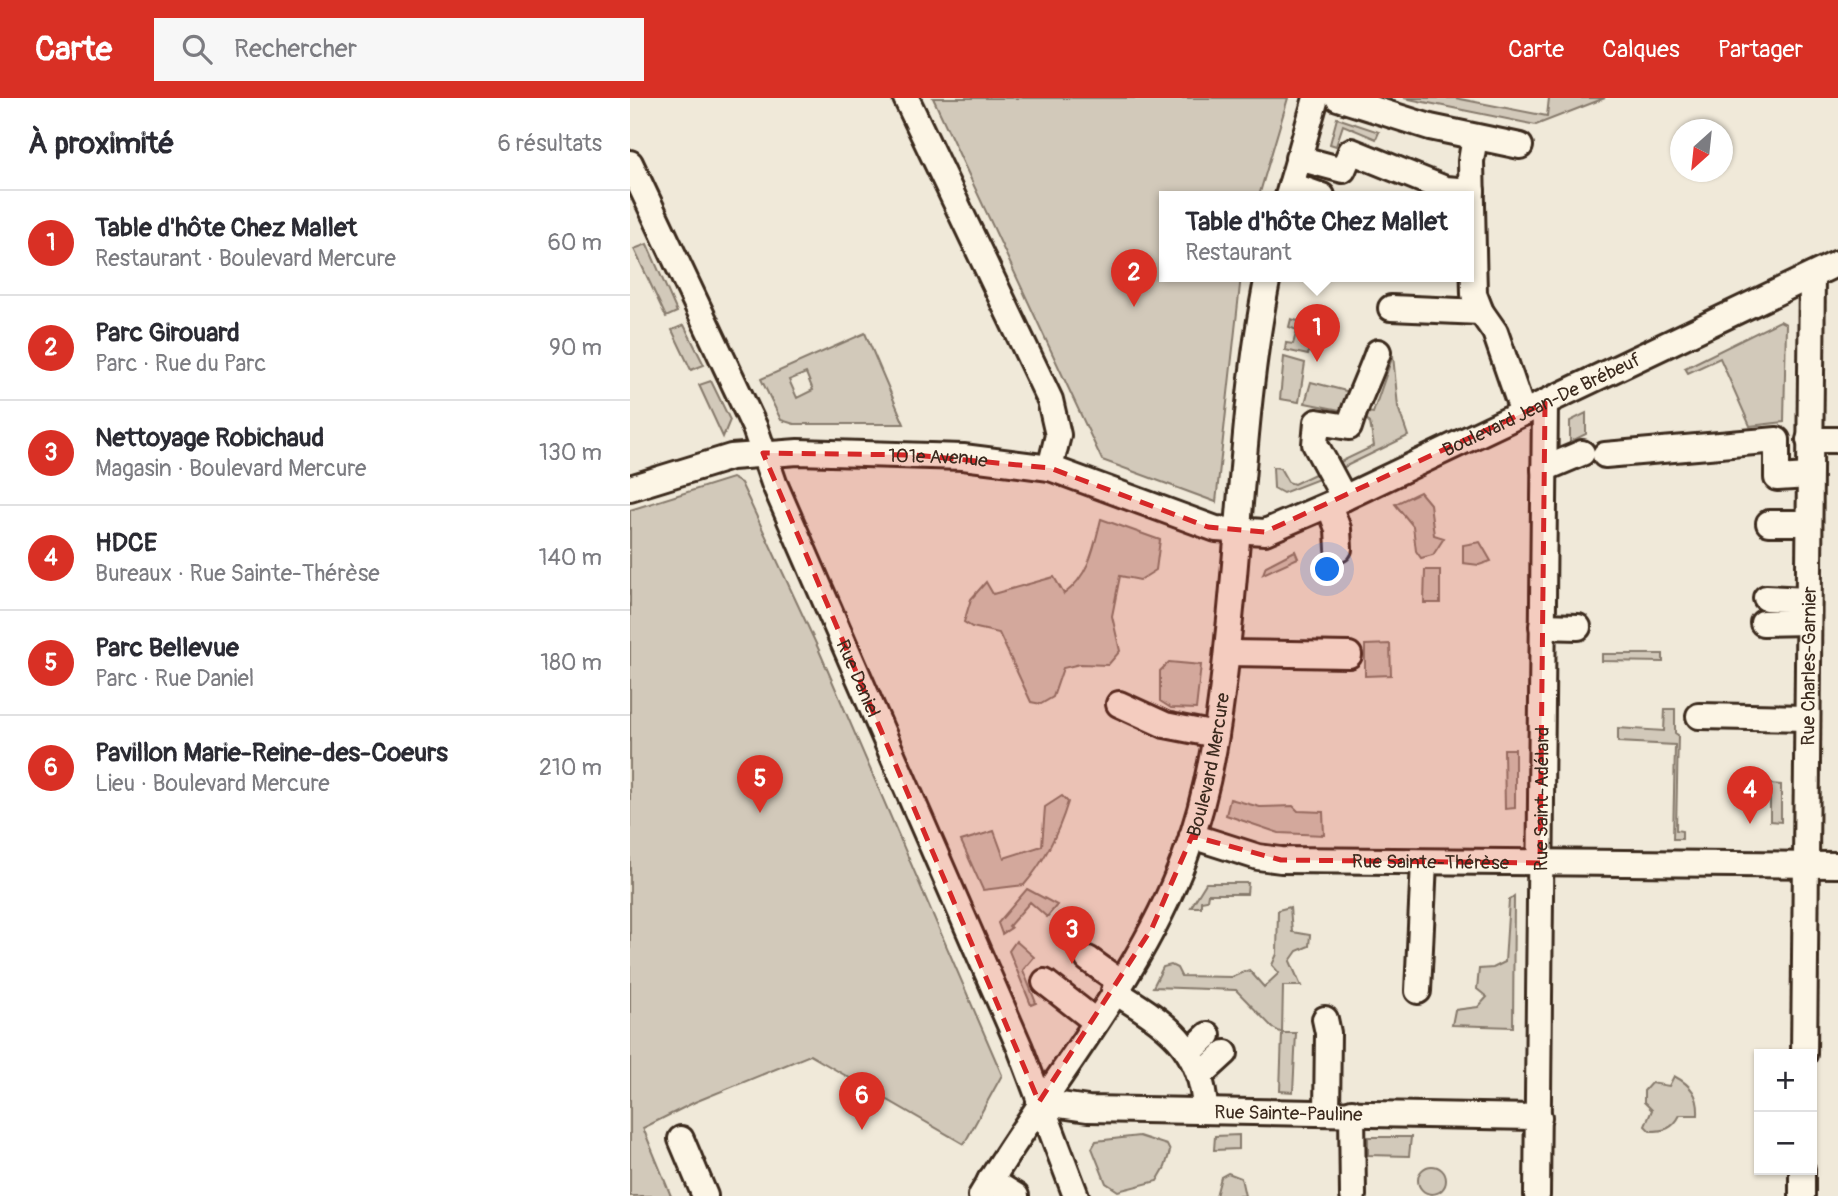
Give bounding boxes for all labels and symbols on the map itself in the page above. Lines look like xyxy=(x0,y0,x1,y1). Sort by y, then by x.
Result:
north arrow xyxy=(1670,119,1733,182)
pin: 2 xyxy=(1111,249,1157,307)
pin: 1 xyxy=(1294,304,1340,362)
street label: Boulevard Jean-De Brébeuf xyxy=(1439,348,1645,462)
street label: 101e Avenue xyxy=(888,444,990,473)
your location xyxy=(1310,552,1344,586)
street label: Rue Charles-Garnier xyxy=(1796,586,1822,746)
street label: Rue Daniel xyxy=(831,636,885,721)
street label: Boulevard Mercure xyxy=(1182,691,1235,840)
street label: Rue Saint-Adélard xyxy=(1529,727,1555,871)
pin: 5 xyxy=(737,755,783,813)
pin: 4 xyxy=(1727,766,1773,824)
street label: Rue Sainte-Thérèse xyxy=(1352,850,1510,875)
pin: 3 xyxy=(1049,906,1095,964)
pin: 6 xyxy=(839,1072,885,1130)
street label: Rue Sainte-Pauline xyxy=(1214,1100,1363,1127)

